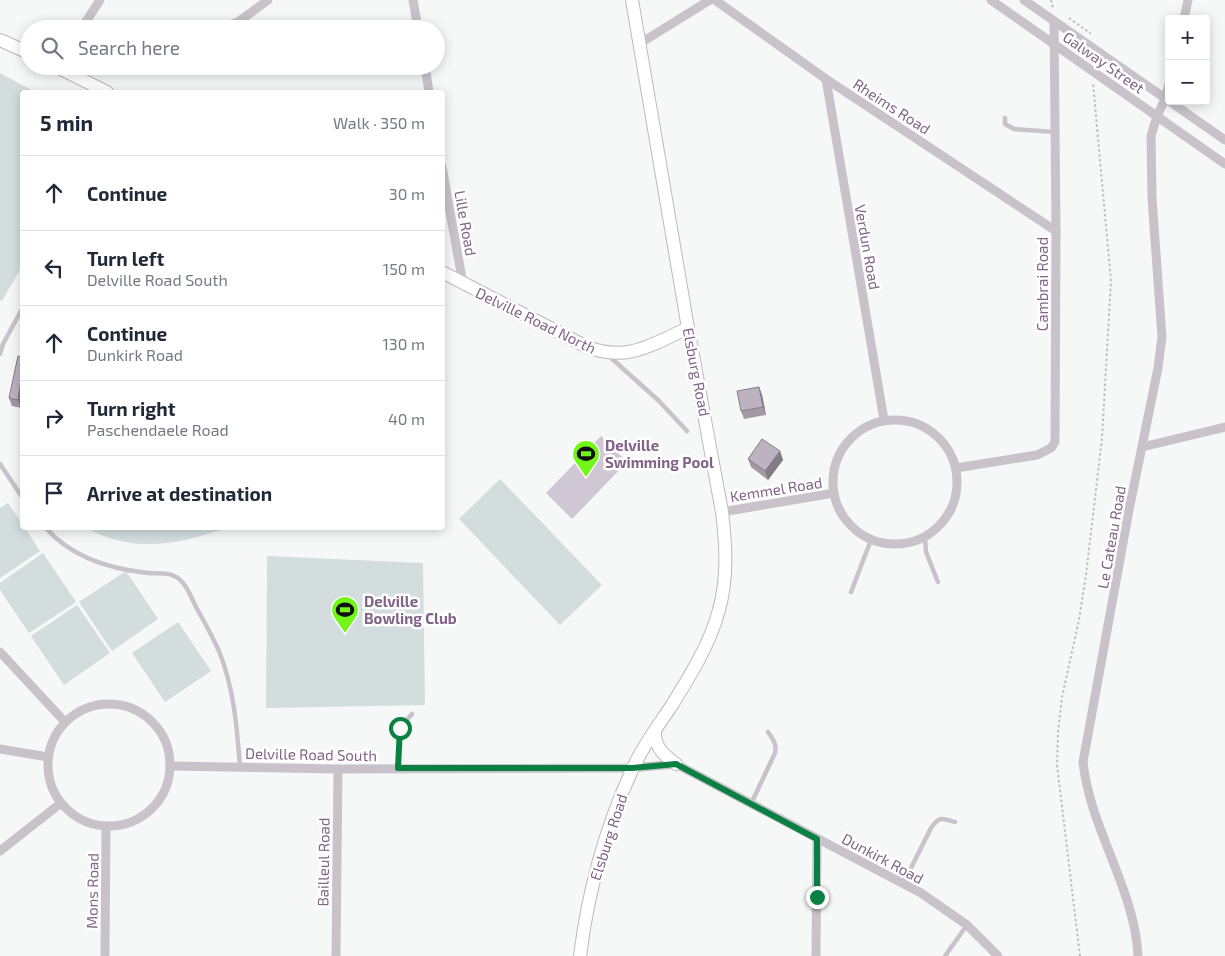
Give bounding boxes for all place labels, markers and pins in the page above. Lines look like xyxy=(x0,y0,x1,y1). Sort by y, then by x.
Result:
place label: Delville Swimming Pool xyxy=(605,436,714,471)
sports icon: Delville Swimming Pool xyxy=(571,439,601,478)
place label: Delville Bowling Club xyxy=(364,592,457,627)
sports icon: Delville Bowling Club xyxy=(330,595,360,634)

